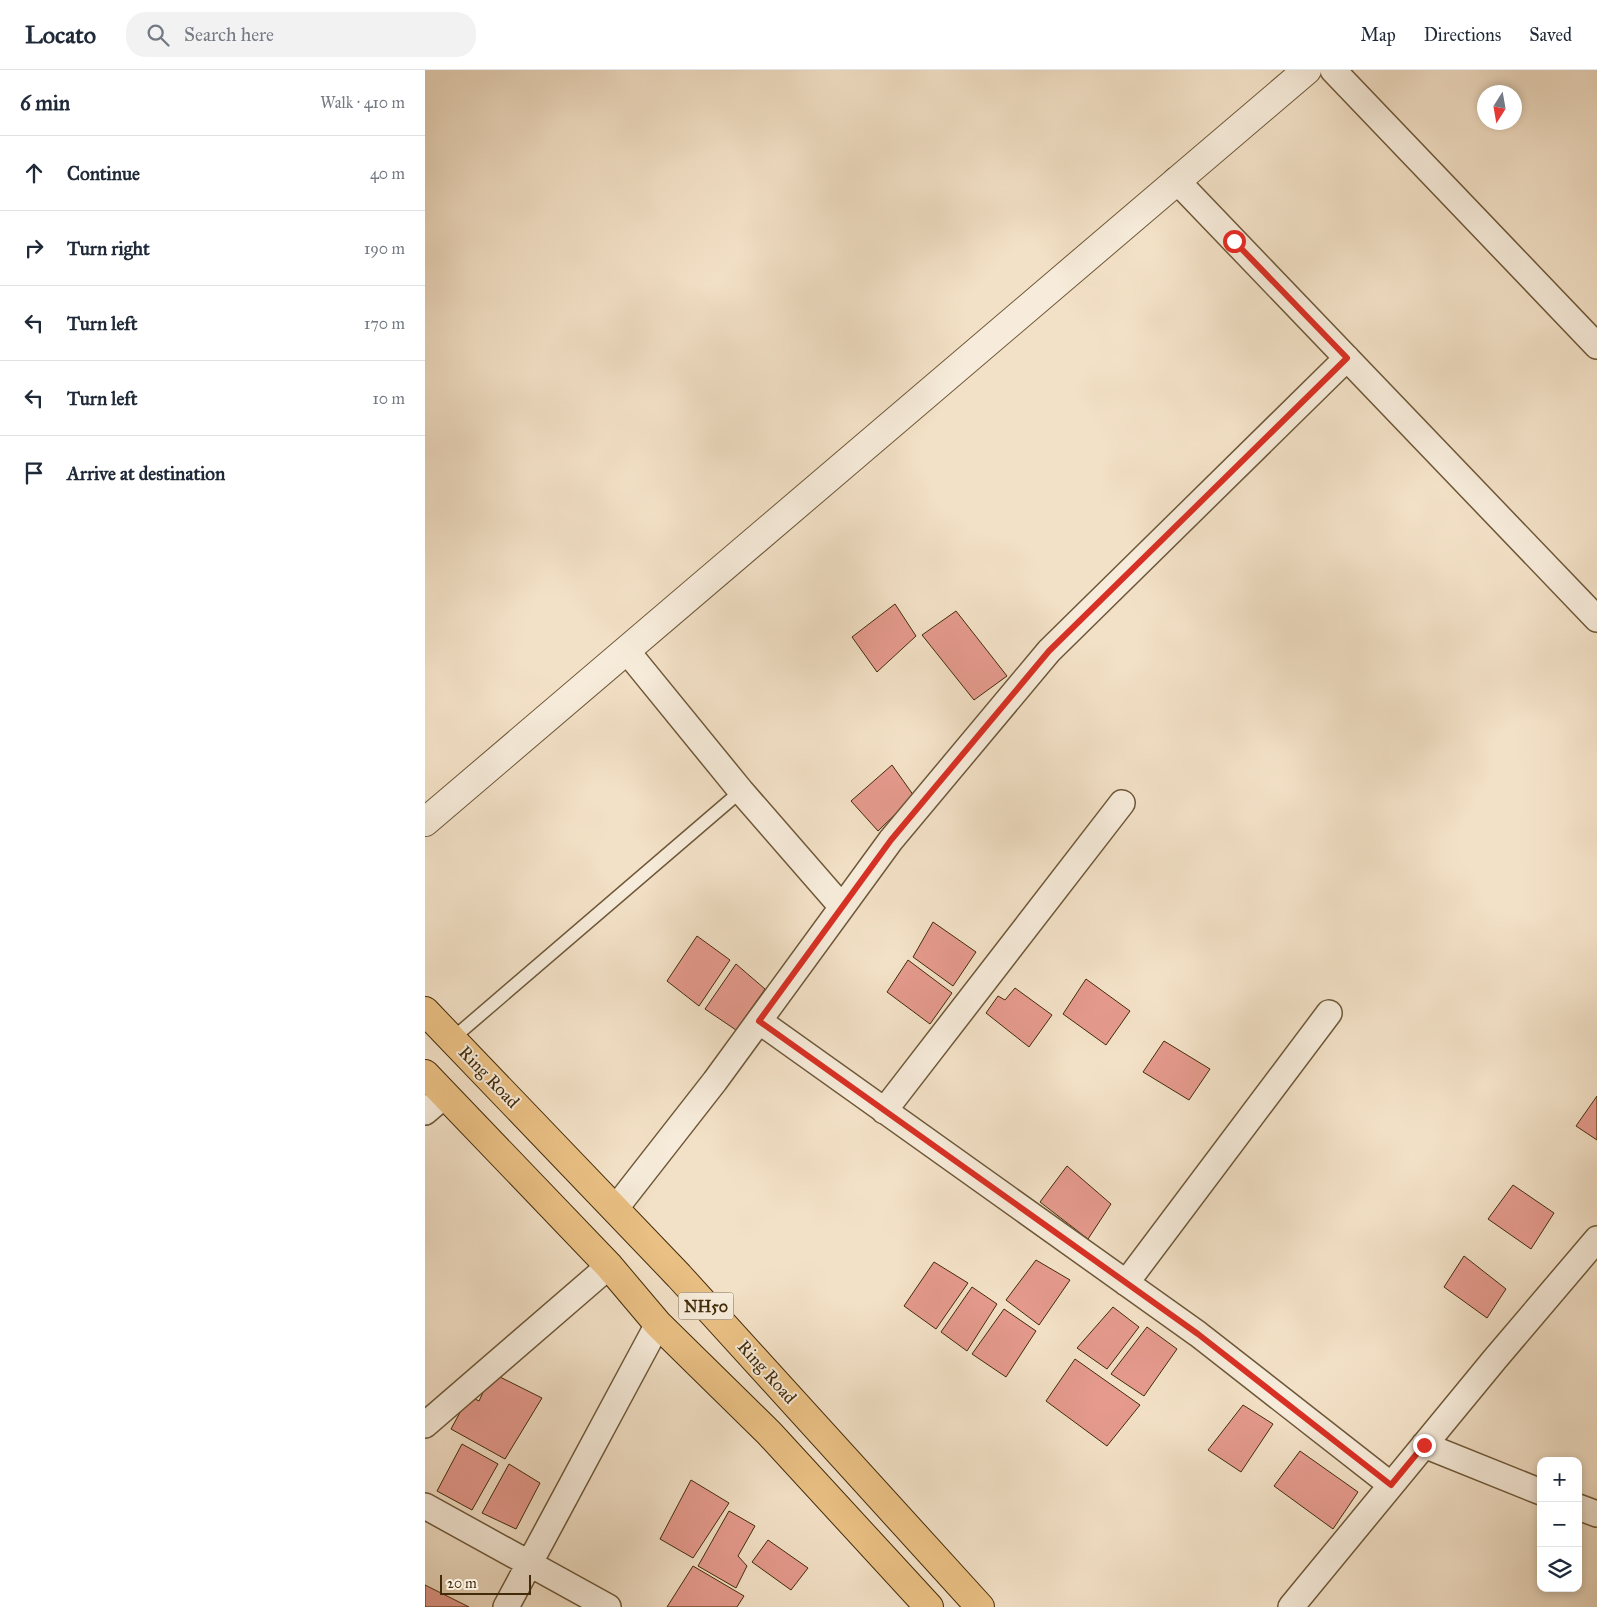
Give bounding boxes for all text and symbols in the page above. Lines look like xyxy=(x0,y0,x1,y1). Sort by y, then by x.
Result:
search box xyxy=(126,12,476,57)
text: Locato xyxy=(25,20,96,50)
icon: search xyxy=(144,21,172,49)
text: Search here xyxy=(184,23,274,46)
text: Map xyxy=(1360,24,1396,46)
text: Directions xyxy=(1424,24,1501,46)
text: Saved xyxy=(1529,24,1572,46)
north arrow xyxy=(1477,85,1522,130)
text: 6 min xyxy=(20,90,70,116)
text: Walk · 410 m xyxy=(320,93,405,112)
icon: ahead xyxy=(20,159,48,187)
text: Continue xyxy=(67,162,140,185)
text: 40 m xyxy=(370,164,405,183)
route start xyxy=(1223,230,1246,253)
icon: right xyxy=(20,234,48,262)
text: Turn right xyxy=(67,237,150,260)
text: 190 m xyxy=(364,239,405,258)
icon: left xyxy=(20,309,48,337)
text: Turn left xyxy=(67,312,137,335)
text: 170 m xyxy=(364,314,405,333)
icon: left xyxy=(20,384,48,412)
text: Turn left xyxy=(67,387,137,410)
text: 10 m xyxy=(373,389,405,408)
icon: arrive xyxy=(20,459,48,487)
text: Arrive at destination xyxy=(67,462,225,485)
street label: Ring Road xyxy=(453,1041,524,1113)
road number: NH50 xyxy=(679,1292,733,1320)
street label: Ring Road xyxy=(732,1336,801,1409)
route end xyxy=(1413,1434,1436,1457)
map controls xyxy=(1537,1457,1582,1592)
button: + xyxy=(1537,1457,1582,1502)
button: − xyxy=(1537,1502,1582,1547)
button: layers xyxy=(1537,1547,1582,1592)
scale bar xyxy=(440,1572,531,1595)
text: 20 m xyxy=(447,1575,477,1592)

